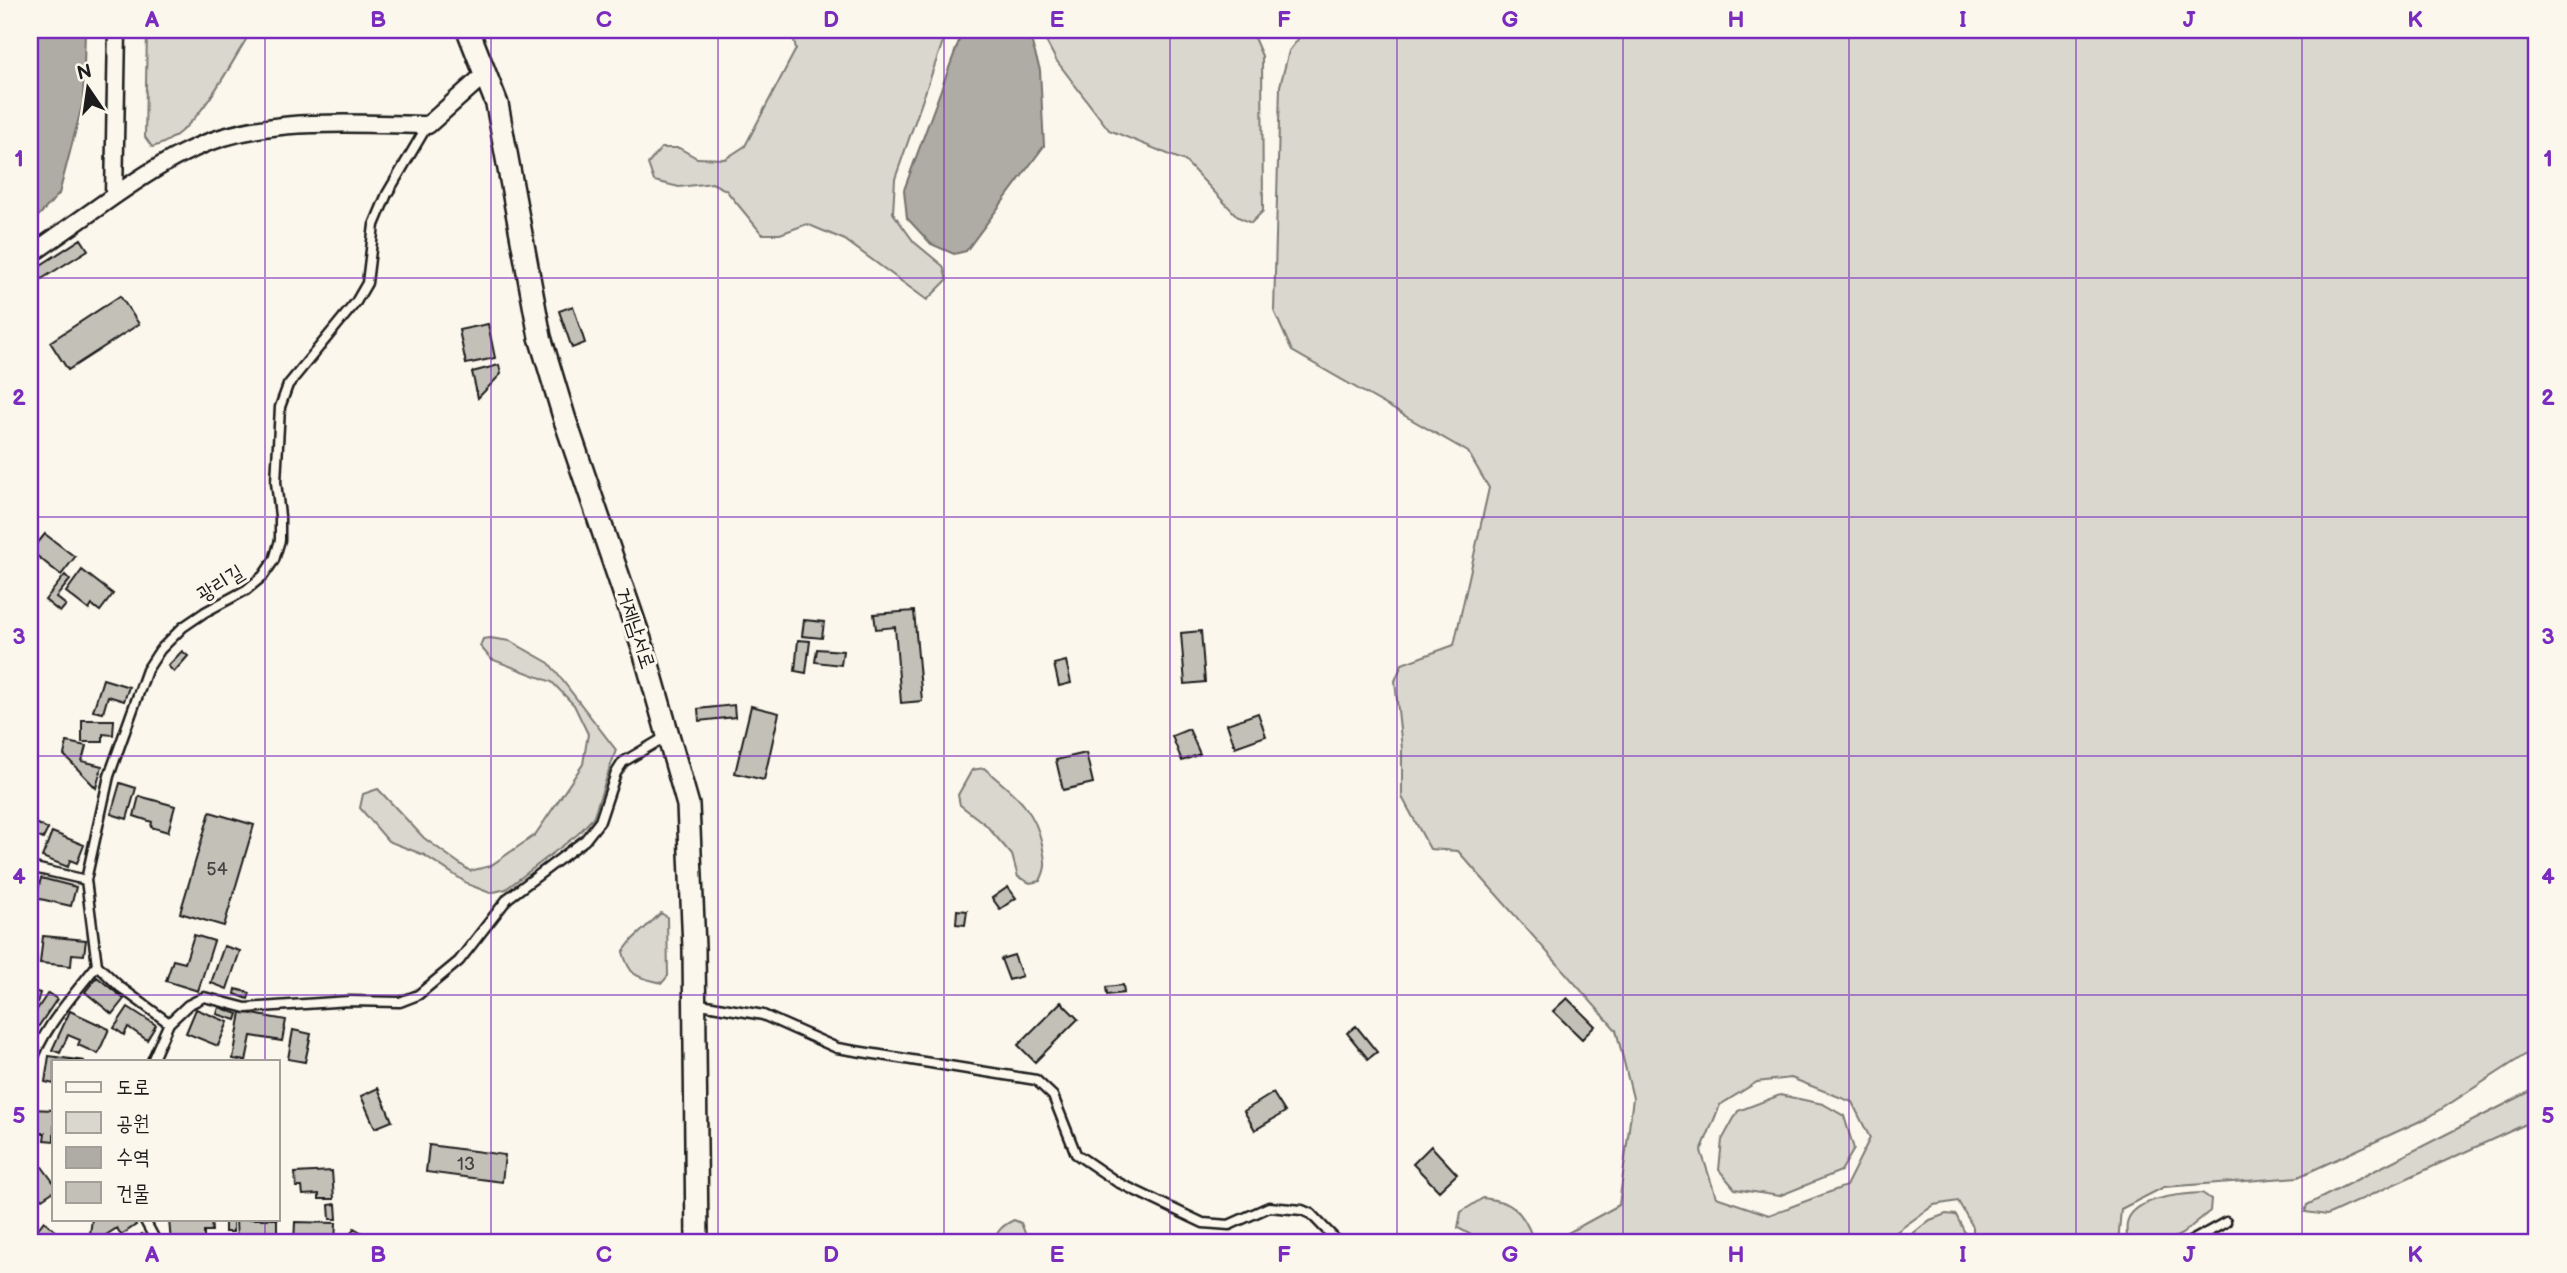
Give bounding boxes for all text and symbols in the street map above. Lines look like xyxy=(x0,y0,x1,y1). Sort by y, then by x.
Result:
text: A xyxy=(144,6,160,34)
text: B xyxy=(370,6,386,34)
text: C xyxy=(596,6,612,34)
text: D xyxy=(823,6,839,34)
text: E xyxy=(1050,6,1065,34)
text: F xyxy=(1277,6,1291,34)
text: G xyxy=(1502,6,1519,34)
text: H xyxy=(1727,6,1745,34)
text: I xyxy=(1959,6,1967,34)
text: J xyxy=(2183,6,2196,34)
text: K xyxy=(2407,6,2423,34)
north arrow xyxy=(52,52,122,122)
text: N xyxy=(75,60,94,86)
text: 1 xyxy=(14,145,24,173)
text: 1 xyxy=(2543,145,2553,173)
text: 2 xyxy=(12,384,26,412)
text: 2 xyxy=(2541,384,2555,412)
street label: 광리길 xyxy=(192,559,248,607)
street label: 거제남서로 xyxy=(611,584,660,672)
text: 3 xyxy=(12,623,26,651)
text: 3 xyxy=(2541,623,2555,651)
house number: 54 xyxy=(206,859,228,880)
text: 4 xyxy=(12,863,26,891)
text: 4 xyxy=(2541,863,2555,891)
legend xyxy=(52,1060,280,1220)
text: 도로 xyxy=(116,1075,150,1100)
text: 5 xyxy=(12,1102,26,1130)
text: 5 xyxy=(2541,1102,2555,1130)
text: 공원 xyxy=(116,1111,150,1136)
text: 수역 xyxy=(116,1145,150,1170)
house number: 13 xyxy=(457,1154,475,1175)
text: 건물 xyxy=(116,1181,150,1206)
text: A xyxy=(144,1241,160,1269)
text: B xyxy=(370,1241,386,1269)
text: C xyxy=(596,1241,612,1269)
text: D xyxy=(823,1241,839,1269)
text: E xyxy=(1050,1241,1065,1269)
text: F xyxy=(1277,1241,1291,1269)
text: G xyxy=(1502,1241,1519,1269)
text: H xyxy=(1727,1241,1745,1269)
text: I xyxy=(1959,1241,1967,1269)
text: J xyxy=(2183,1241,2196,1269)
text: K xyxy=(2407,1241,2423,1269)

